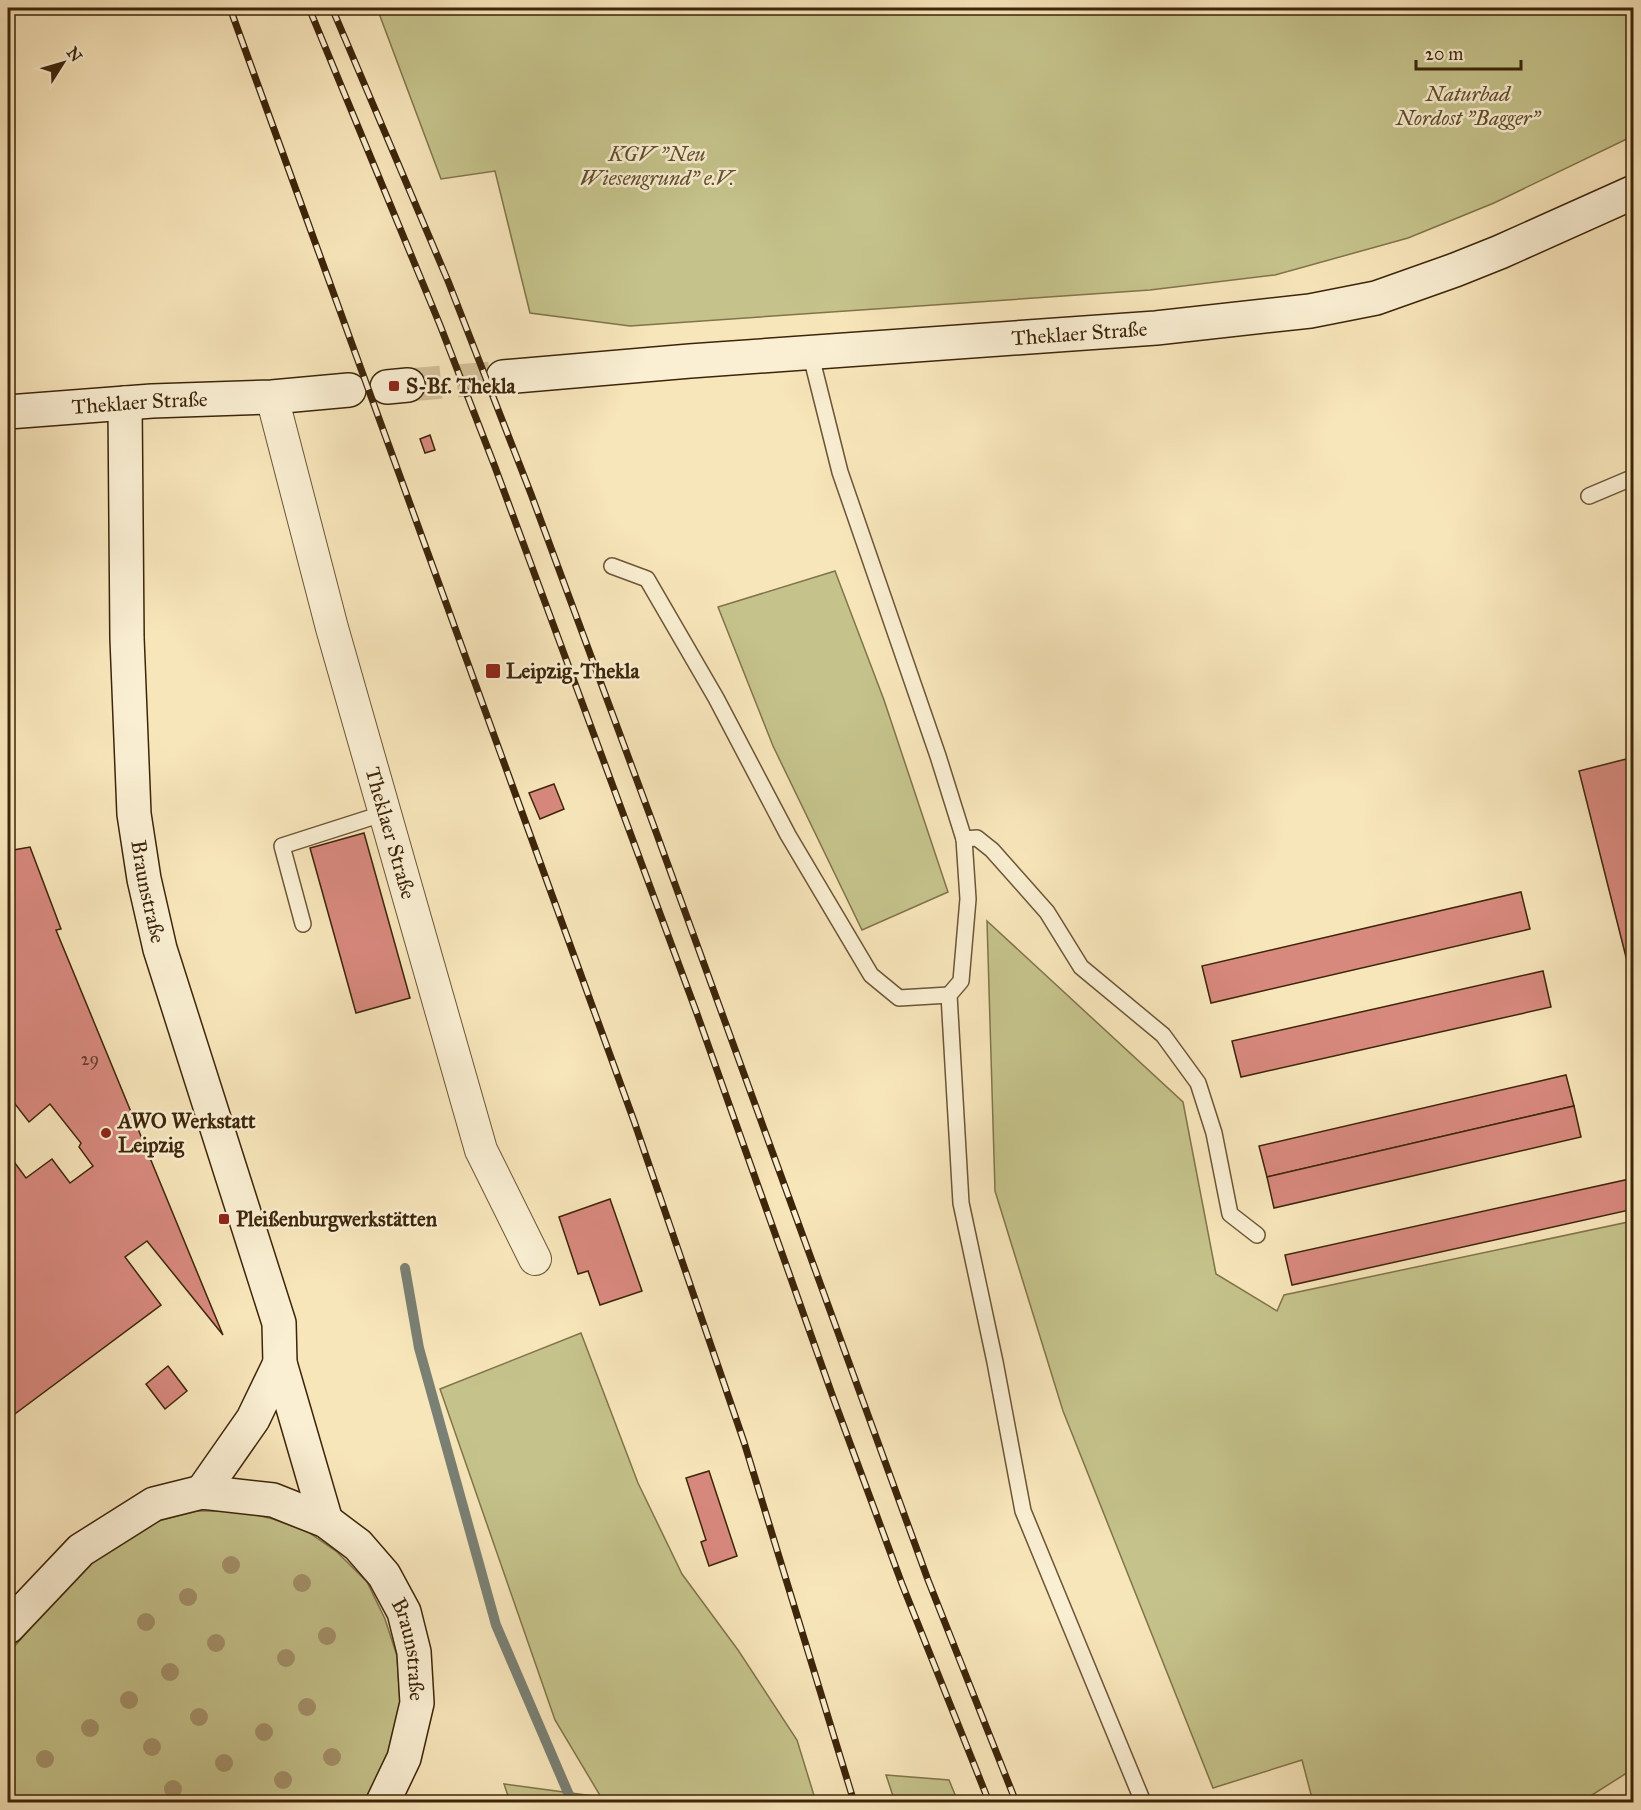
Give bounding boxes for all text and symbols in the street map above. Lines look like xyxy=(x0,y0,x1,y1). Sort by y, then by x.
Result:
north arrow xyxy=(33,33,93,93)
scale bar xyxy=(1416,33,1521,71)
text: N xyxy=(63,43,87,66)
text: 20 m xyxy=(1425,43,1463,65)
park label: Naturbad Nordost "Bagger" xyxy=(1395,81,1542,131)
park label: KGV "Neu Wiesengrund" e.V. xyxy=(580,141,736,191)
street label: Theklaer Straße xyxy=(1011,316,1148,351)
place label: S-Bf. Thekla xyxy=(406,373,517,399)
marker: S-Bf. Thekla xyxy=(387,379,401,393)
street label: Theklaer Straße xyxy=(71,386,208,420)
place label: Leipzig-Thekla xyxy=(506,658,641,684)
marker: Leipzig-Thekla xyxy=(484,662,502,680)
street label: Theklaer Straße xyxy=(359,764,422,902)
street label: Braunstraße xyxy=(125,838,171,946)
house number: 29 xyxy=(81,1048,99,1070)
place label: AWO Werkstatt Leipzig xyxy=(116,1108,256,1158)
marker: AWO Werkstatt Leipzig xyxy=(99,1126,113,1140)
place label: Pleißenburgwerkstätten xyxy=(236,1206,438,1232)
marker: Pleißenburgwerkstätten xyxy=(217,1212,231,1226)
street label: Braunstraße xyxy=(386,1593,430,1702)

